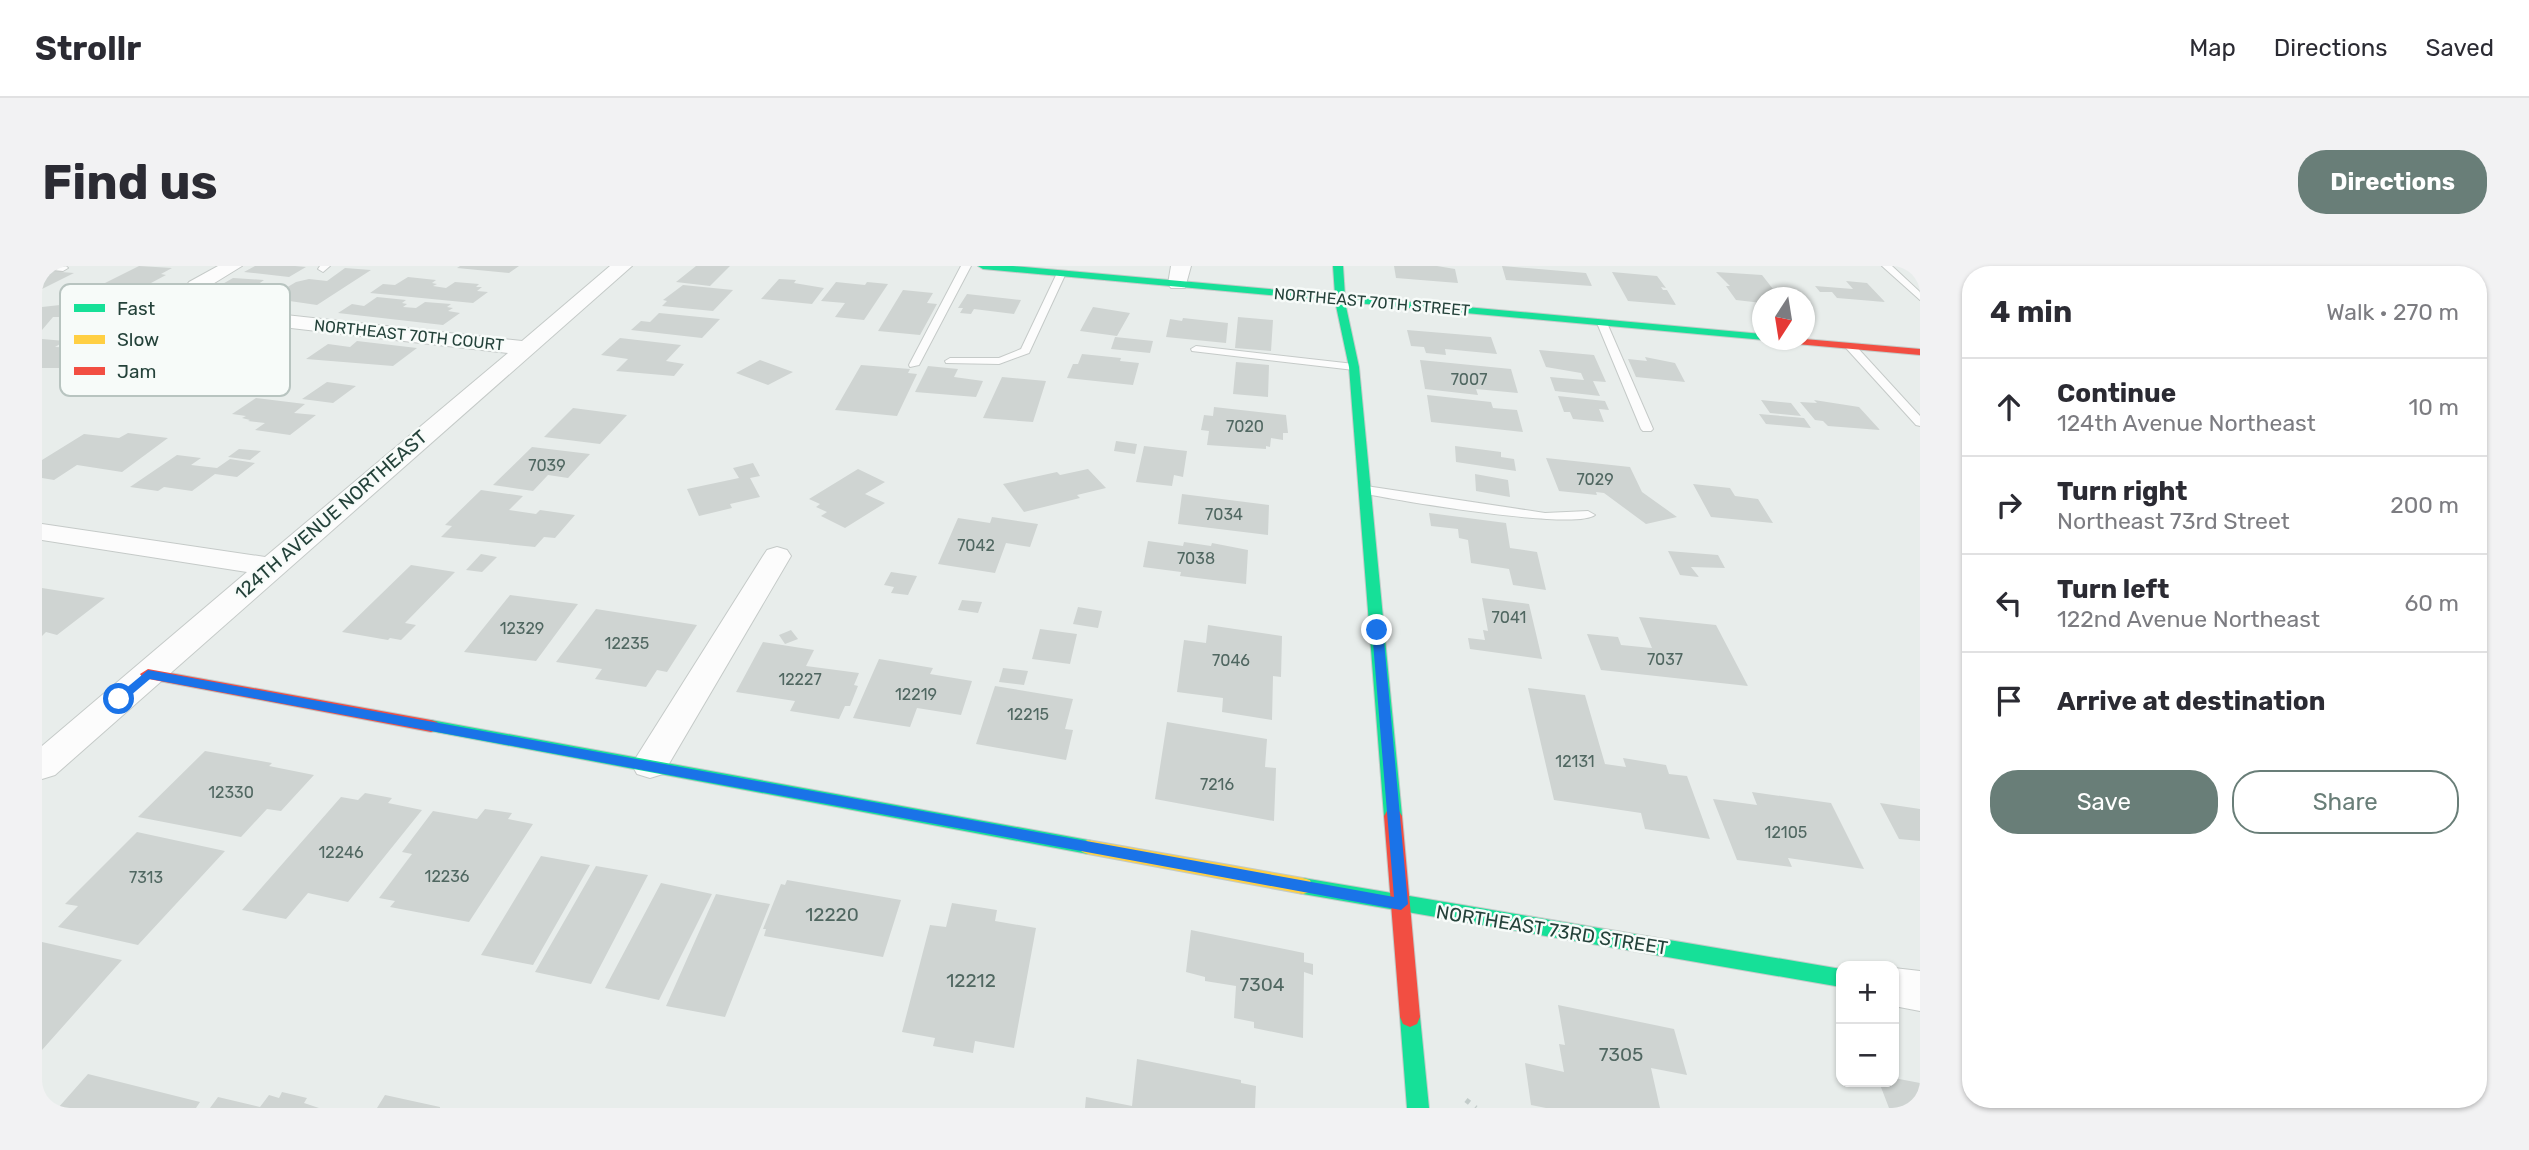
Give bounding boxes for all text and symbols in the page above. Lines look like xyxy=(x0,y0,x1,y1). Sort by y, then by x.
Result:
text: Strollr xyxy=(35,29,141,68)
text: Map xyxy=(2189,34,2236,62)
text: Directions xyxy=(2274,34,2387,62)
text: Saved xyxy=(2425,34,2494,62)
button: Directions xyxy=(2298,150,2487,214)
text: Find us xyxy=(42,153,218,211)
legend xyxy=(60,284,290,396)
street label: NORTHEAST 70TH STREET xyxy=(1273,284,1471,320)
north arrow xyxy=(1752,287,1815,350)
text: 4 min xyxy=(1990,294,2072,330)
text: Fast xyxy=(117,297,156,320)
text: Walk · 270 m xyxy=(2326,298,2459,326)
street label: NORTHEAST 70TH COURT xyxy=(313,316,505,354)
text: Slow xyxy=(117,328,159,351)
text: Jam xyxy=(117,360,156,383)
house number: 7007 xyxy=(1451,370,1487,389)
text: Continue xyxy=(2057,378,2176,409)
icon: ahead xyxy=(1990,388,2028,426)
text: 10 m xyxy=(2408,393,2459,421)
text: 124th Avenue Northeast xyxy=(2057,409,2316,437)
house number: 7020 xyxy=(1226,417,1264,436)
street label: 124TH AVENUE NORTHEAST xyxy=(230,425,432,605)
house number: 7039 xyxy=(528,456,566,475)
house number: 7029 xyxy=(1576,470,1614,489)
text: Turn right xyxy=(2057,476,2187,507)
icon: right xyxy=(1990,486,2028,524)
text: 200 m xyxy=(2390,491,2459,519)
house number: 7034 xyxy=(1205,505,1243,524)
text: Northeast 73rd Street xyxy=(2057,507,2290,535)
house number: 7042 xyxy=(957,536,995,555)
house number: 7038 xyxy=(1177,549,1215,568)
text: Turn left xyxy=(2057,574,2169,605)
icon: left xyxy=(1990,584,2028,622)
text: 60 m xyxy=(2404,589,2459,617)
text: 122nd Avenue Northeast xyxy=(2057,605,2320,633)
house number: 7041 xyxy=(1492,608,1526,627)
route end xyxy=(1361,614,1392,645)
house number: 12329 xyxy=(500,619,544,638)
house number: 12235 xyxy=(605,634,649,653)
house number: 7037 xyxy=(1647,650,1683,669)
house number: 7046 xyxy=(1212,651,1250,670)
house number: 12227 xyxy=(778,670,822,689)
icon: arrive xyxy=(1990,682,2028,720)
route start xyxy=(103,683,134,714)
house number: 12219 xyxy=(895,685,937,704)
text: Arrive at destination xyxy=(2057,686,2325,717)
house number: 12215 xyxy=(1007,705,1049,724)
house number: 12131 xyxy=(1555,752,1595,771)
button: Save xyxy=(1990,770,2218,834)
button: Share xyxy=(2232,770,2459,834)
house number: 7216 xyxy=(1200,775,1234,794)
house number: 12330 xyxy=(208,783,254,802)
house number: 12105 xyxy=(1765,823,1807,842)
house number: 12246 xyxy=(318,843,364,862)
house number: 12236 xyxy=(425,867,470,886)
house number: 7313 xyxy=(129,868,163,887)
street label: NORTHEAST 73RD STREET xyxy=(1434,900,1670,960)
house number: 12220 xyxy=(805,903,859,926)
map controls xyxy=(1836,961,1899,1087)
button: + xyxy=(1836,961,1899,1024)
house number: 12212 xyxy=(946,969,996,992)
house number: 7304 xyxy=(1239,973,1285,996)
button: − xyxy=(1836,1024,1899,1087)
house number: 7305 xyxy=(1599,1043,1643,1066)

